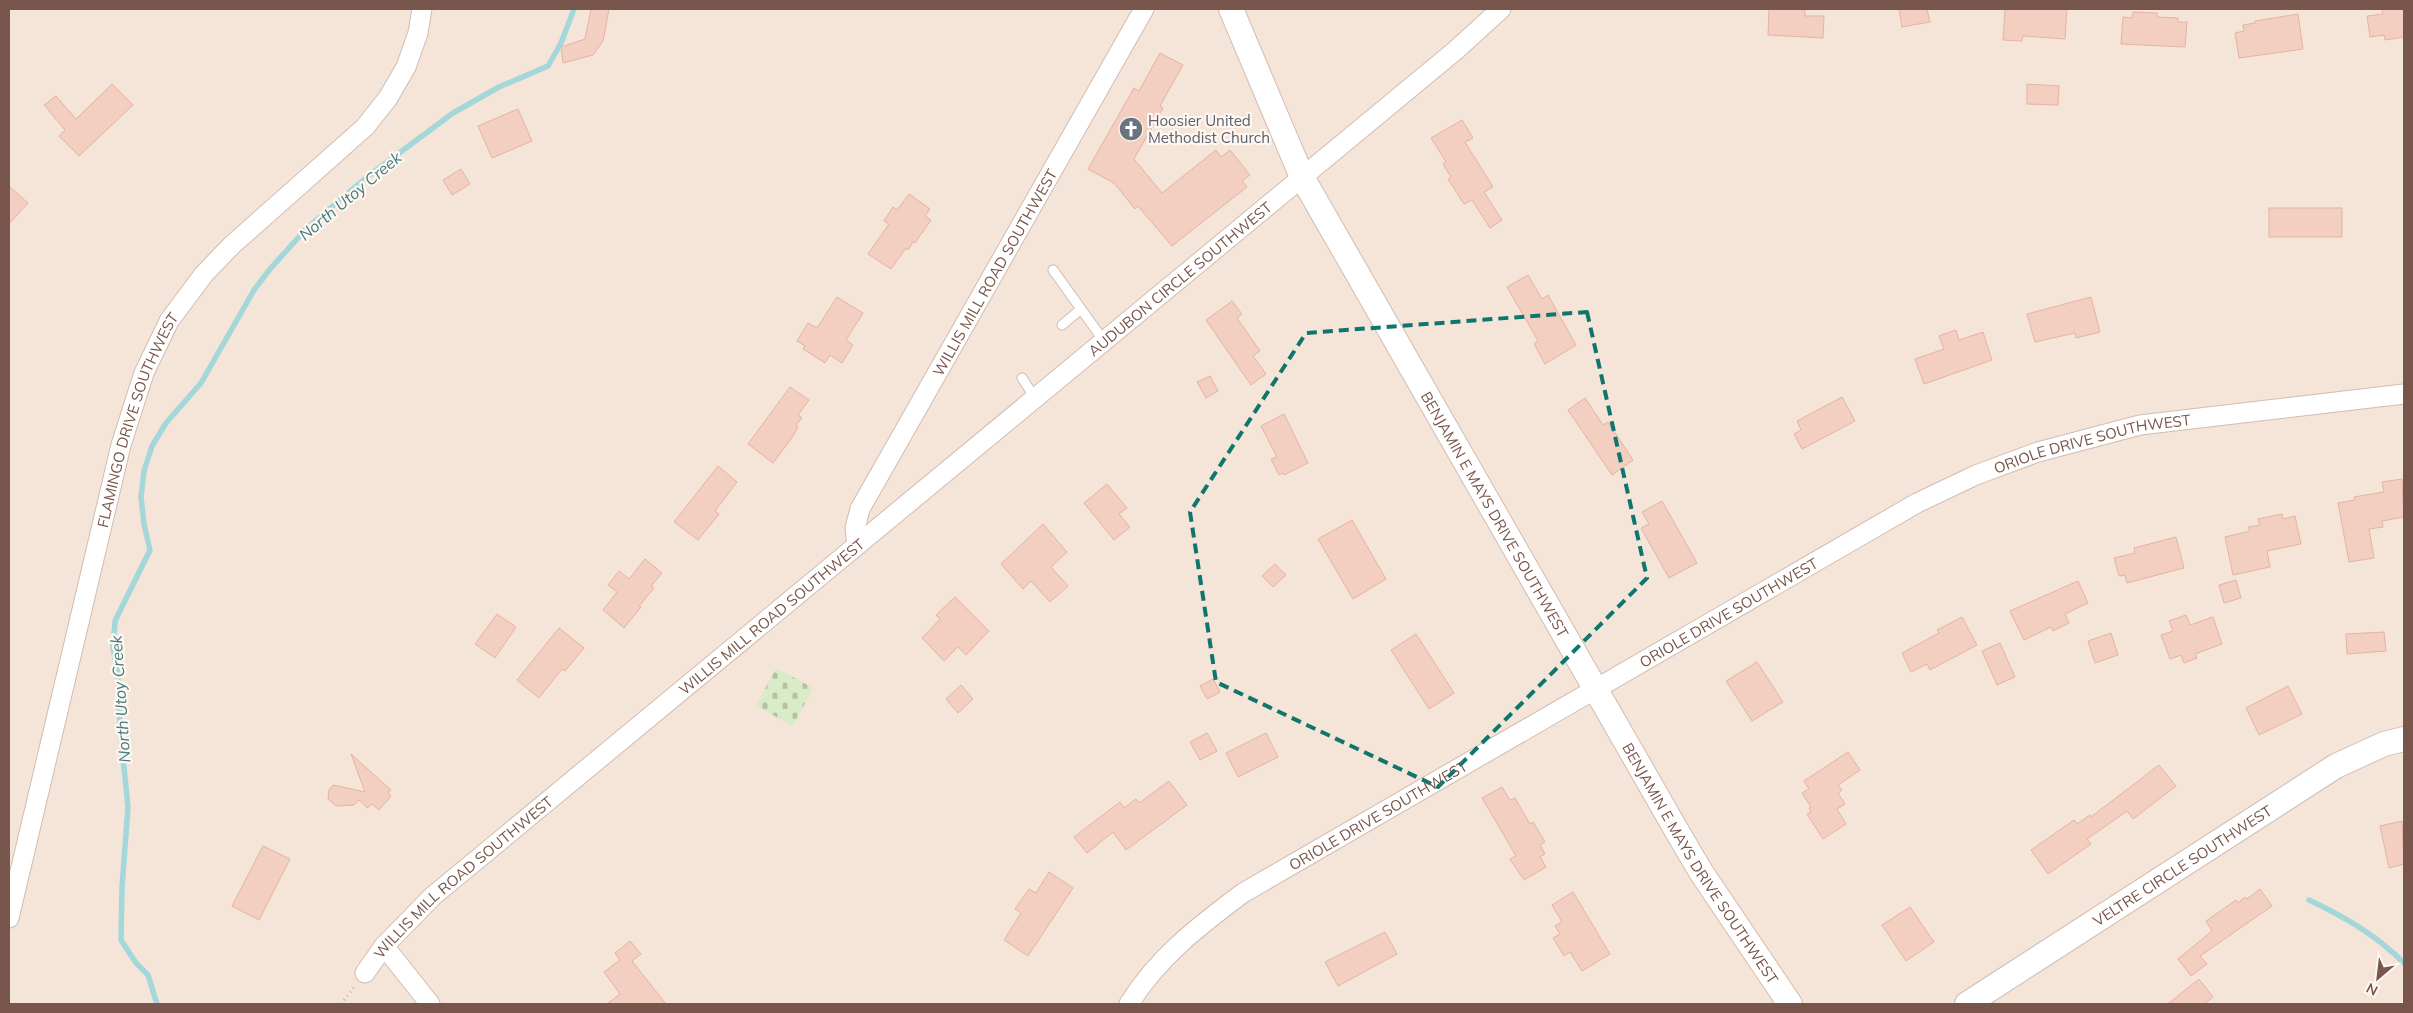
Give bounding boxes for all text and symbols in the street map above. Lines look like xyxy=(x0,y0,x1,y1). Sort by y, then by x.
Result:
place label: Hoosier United Methodist Church xyxy=(1148,111,1270,147)
church icon: Hoosier United Methodist Church xyxy=(1118,116,1144,142)
water label: North Utoy Creek xyxy=(295,147,406,245)
street label: WILLIS MILL ROAD SOUTHWEST xyxy=(928,165,1061,379)
street label: AUDUBON CIRCLE SOUTHWEST xyxy=(1084,197,1275,360)
street label: FLAMINGO DRIVE SOUTHWEST xyxy=(92,308,182,529)
street label: BENJAMIN E MAYS DRIVE SOUTHWEST xyxy=(1417,388,1573,641)
street label: ORIOLE DRIVE SOUTHWEST xyxy=(1991,410,2192,477)
street label: WILLIS MILL ROAD SOUTHWEST xyxy=(675,534,868,698)
street label: ORIOLE DRIVE SOUTHWEST xyxy=(1636,553,1821,671)
water label: North Utoy Creek xyxy=(106,634,134,763)
street label: BENJAMIN E MAYS DRIVE SOUTHWEST xyxy=(1619,739,1783,987)
street label: ORIOLE DRIVE SOUTHWEST xyxy=(1285,756,1471,874)
street label: WILLIS MILL ROAD SOUTHWEST xyxy=(369,791,557,962)
street label: VELTRE CIRCLE SOUTHWEST xyxy=(2089,800,2275,930)
north arrow xyxy=(2353,953,2403,1003)
text: N xyxy=(2363,979,2381,1000)

